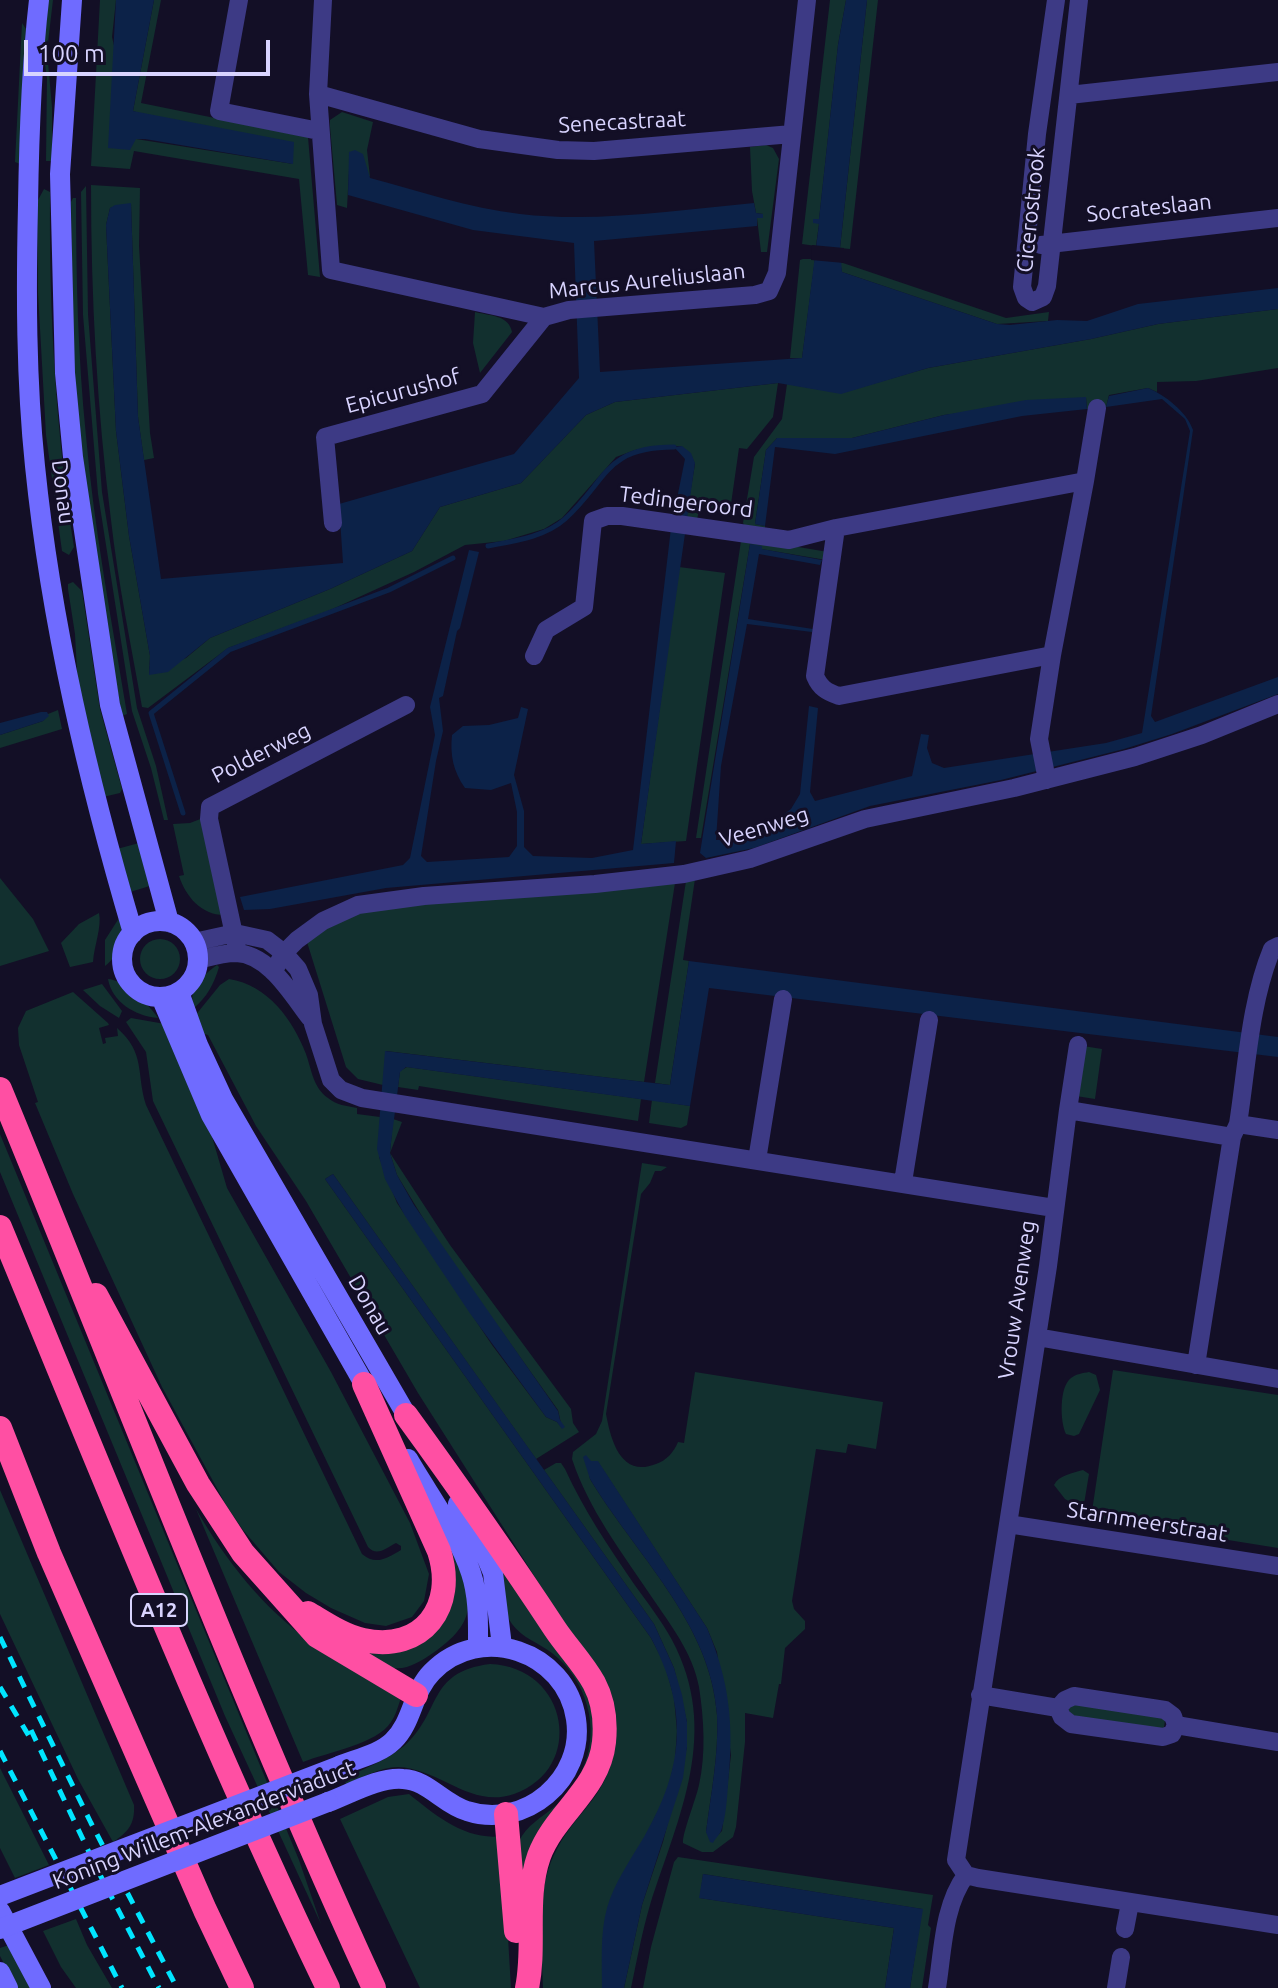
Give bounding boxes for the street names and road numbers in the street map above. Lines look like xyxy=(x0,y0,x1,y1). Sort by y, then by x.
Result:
street label: Senecastraat xyxy=(558,105,686,139)
street label: Cicerostrook xyxy=(1011,146,1051,274)
street label: Socrateslaan xyxy=(1085,188,1213,228)
street label: Marcus Aureliuslaan xyxy=(547,258,747,304)
street label: Epicurushof xyxy=(343,363,463,419)
street label: Donau xyxy=(46,458,80,526)
street label: Tedingeroord xyxy=(618,481,754,523)
street label: Polderweg xyxy=(207,717,315,789)
street label: Veenweg xyxy=(716,801,812,853)
street label: Vrouw Avenweg xyxy=(993,1219,1041,1381)
street label: Donau xyxy=(342,1270,398,1340)
street label: Starnmeerstraat xyxy=(1065,1496,1229,1548)
road number: A12 xyxy=(131,1594,187,1626)
street label: Koning Willem-Alexanderviaduct xyxy=(49,1755,359,1895)

